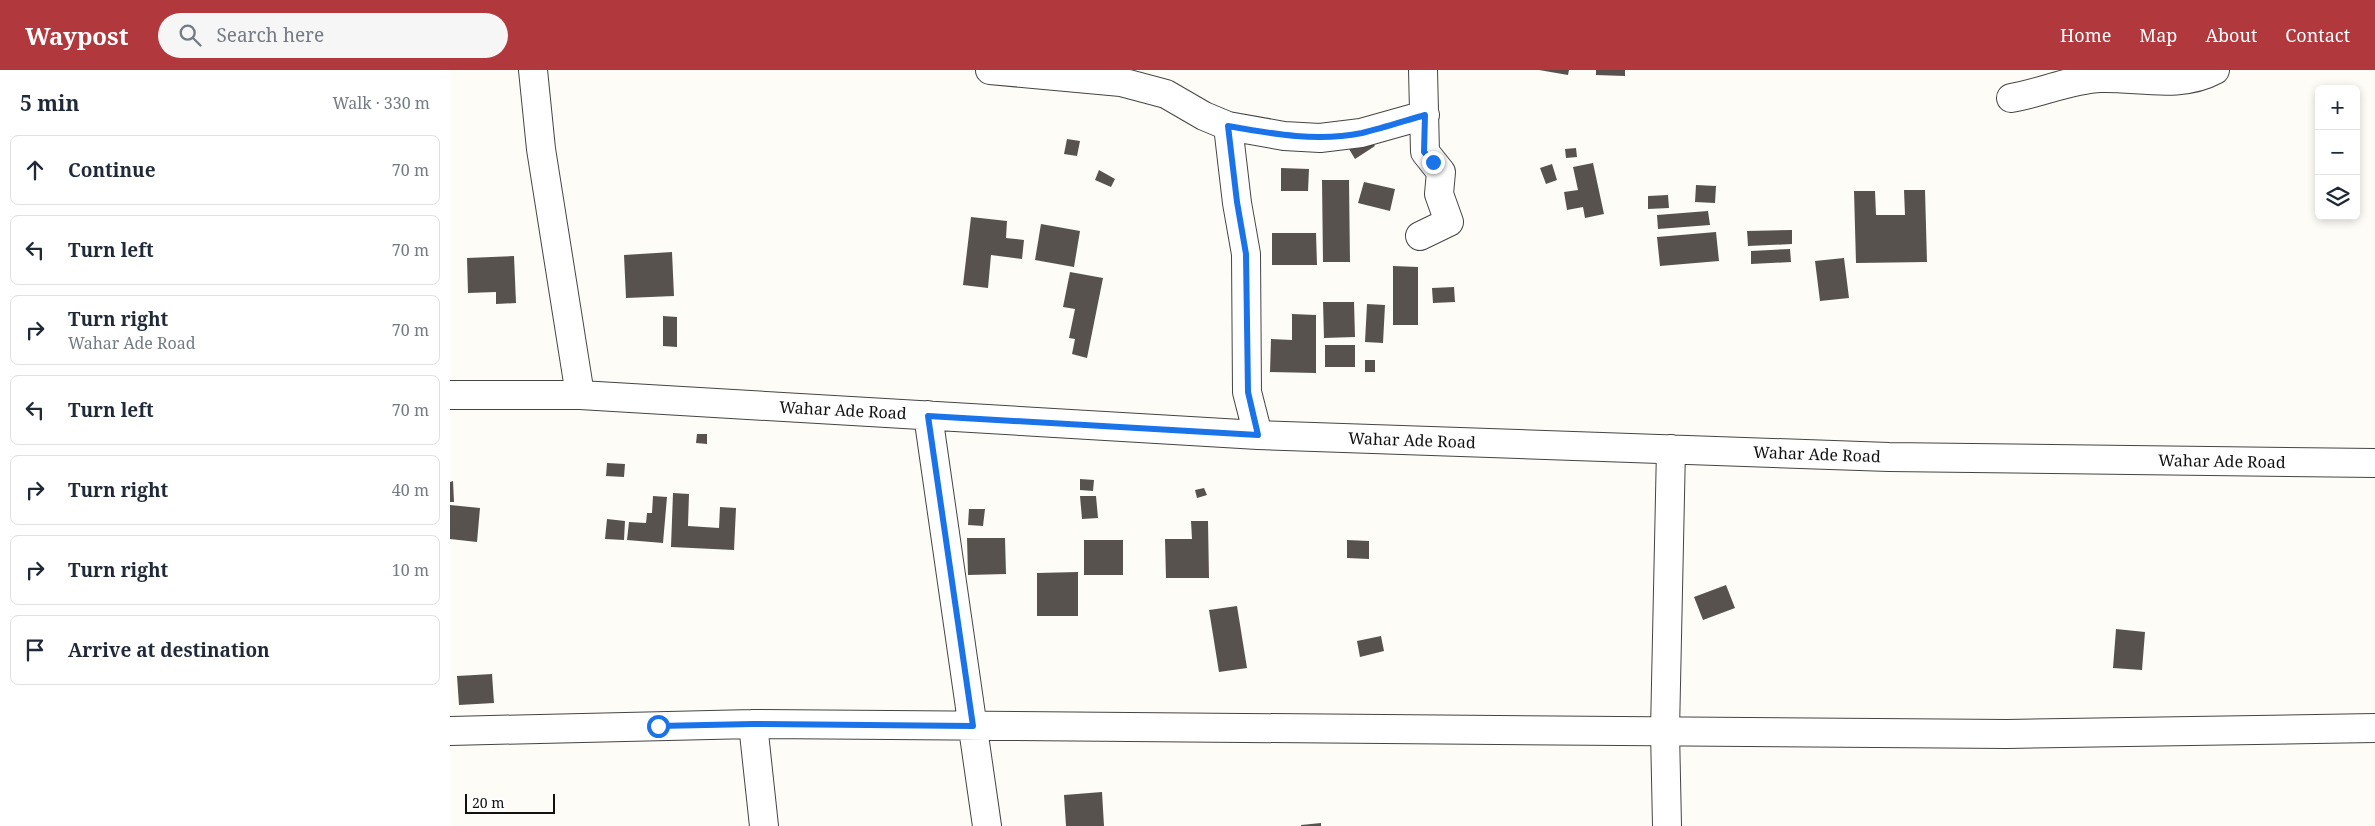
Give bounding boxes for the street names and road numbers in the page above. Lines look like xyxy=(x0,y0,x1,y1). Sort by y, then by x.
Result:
street label: Wahar Ade Road xyxy=(779,396,907,424)
street label: Wahar Ade Road xyxy=(1348,427,1476,453)
street label: Wahar Ade Road xyxy=(1753,441,1881,467)
street label: Wahar Ade Road xyxy=(2158,449,2286,473)

